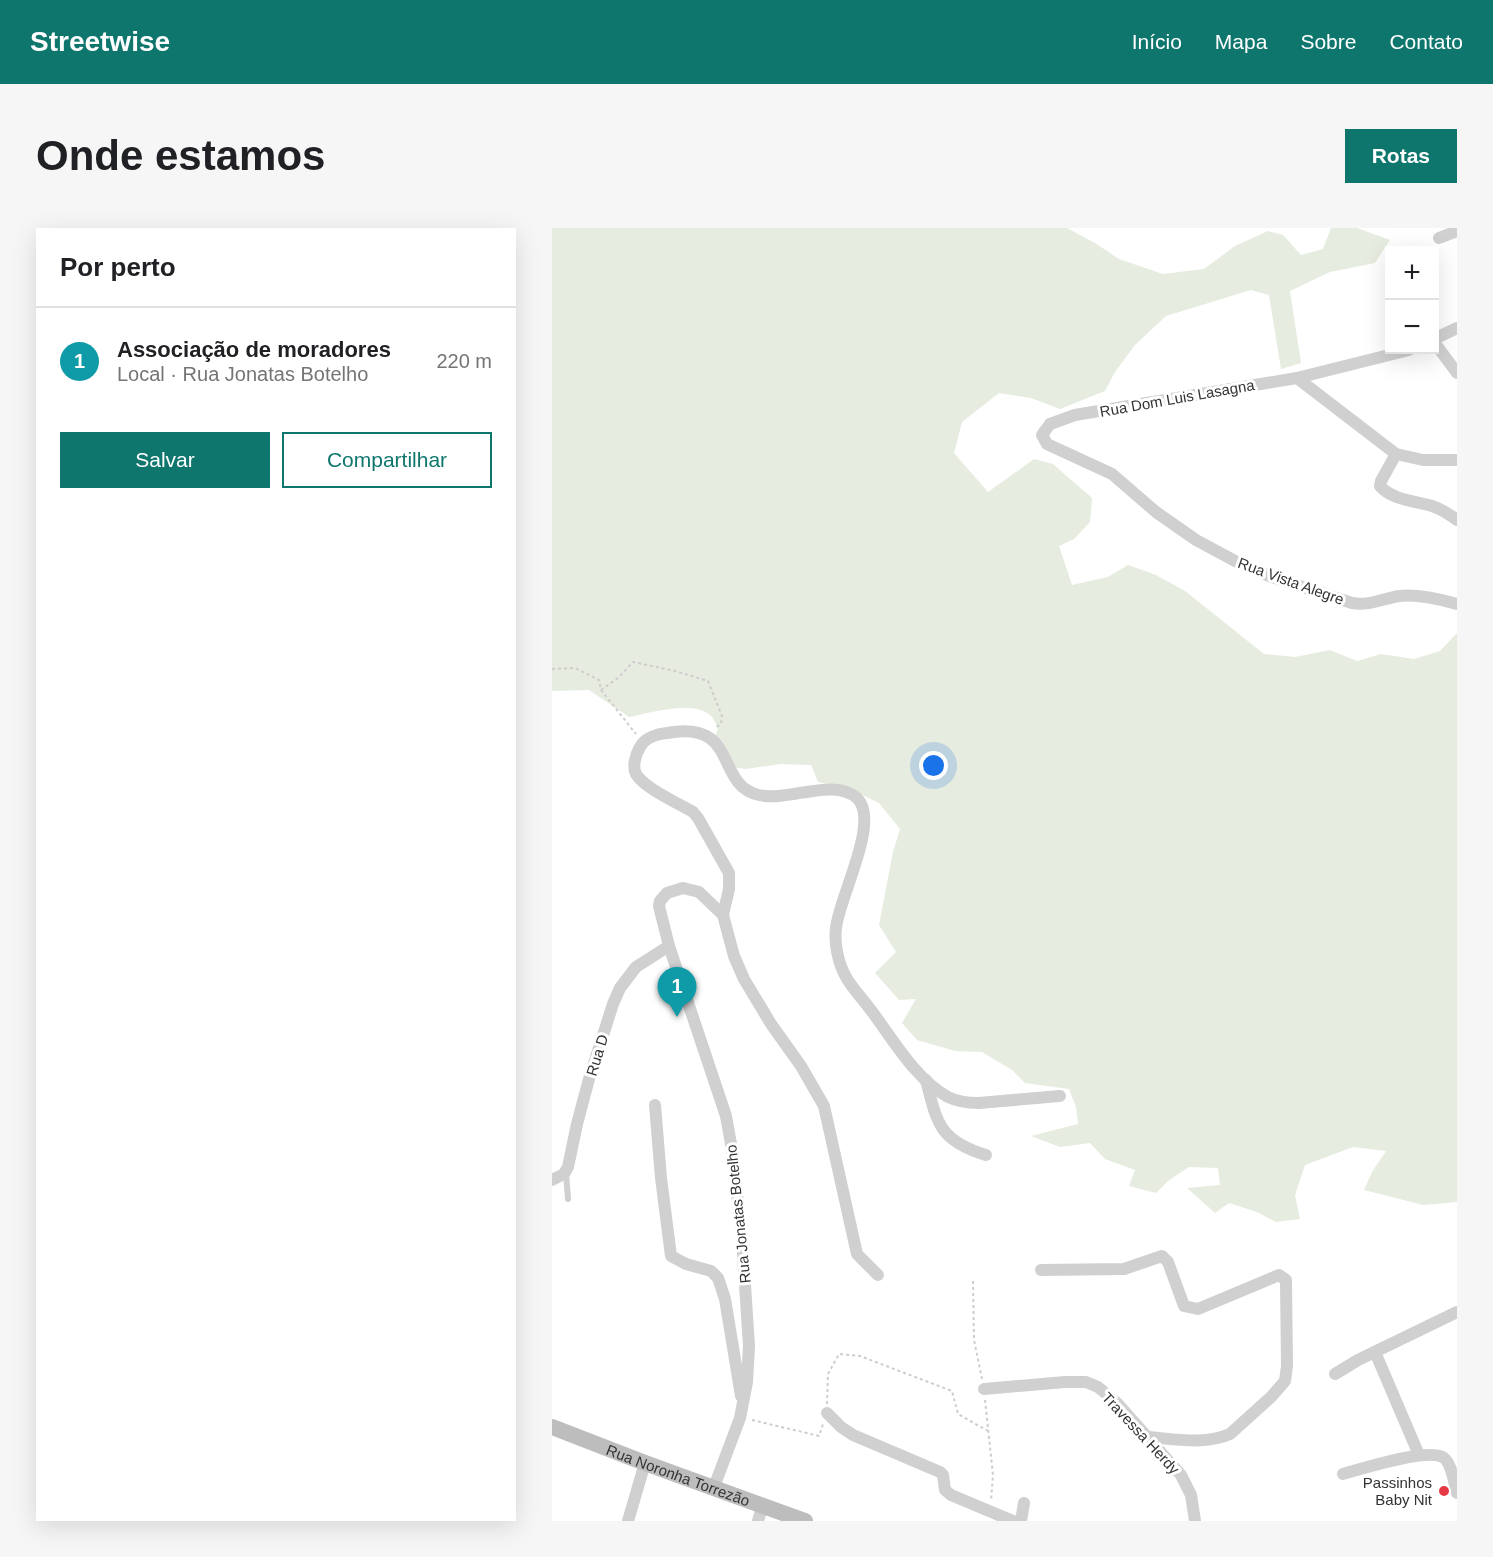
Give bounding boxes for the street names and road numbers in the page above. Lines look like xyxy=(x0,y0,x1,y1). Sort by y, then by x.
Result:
street label: Rua Dom Luis Lasagna xyxy=(1098,376,1256,420)
street label: Rua Vista Alegre xyxy=(1236,554,1346,608)
street label: Rua D xyxy=(583,1032,611,1078)
street label: Rua Jonatas Botelho xyxy=(722,1144,754,1284)
street label: Travessa Herdy xyxy=(1099,1389,1183,1478)
street label: Rua Noronha Torrezão xyxy=(604,1440,752,1509)

